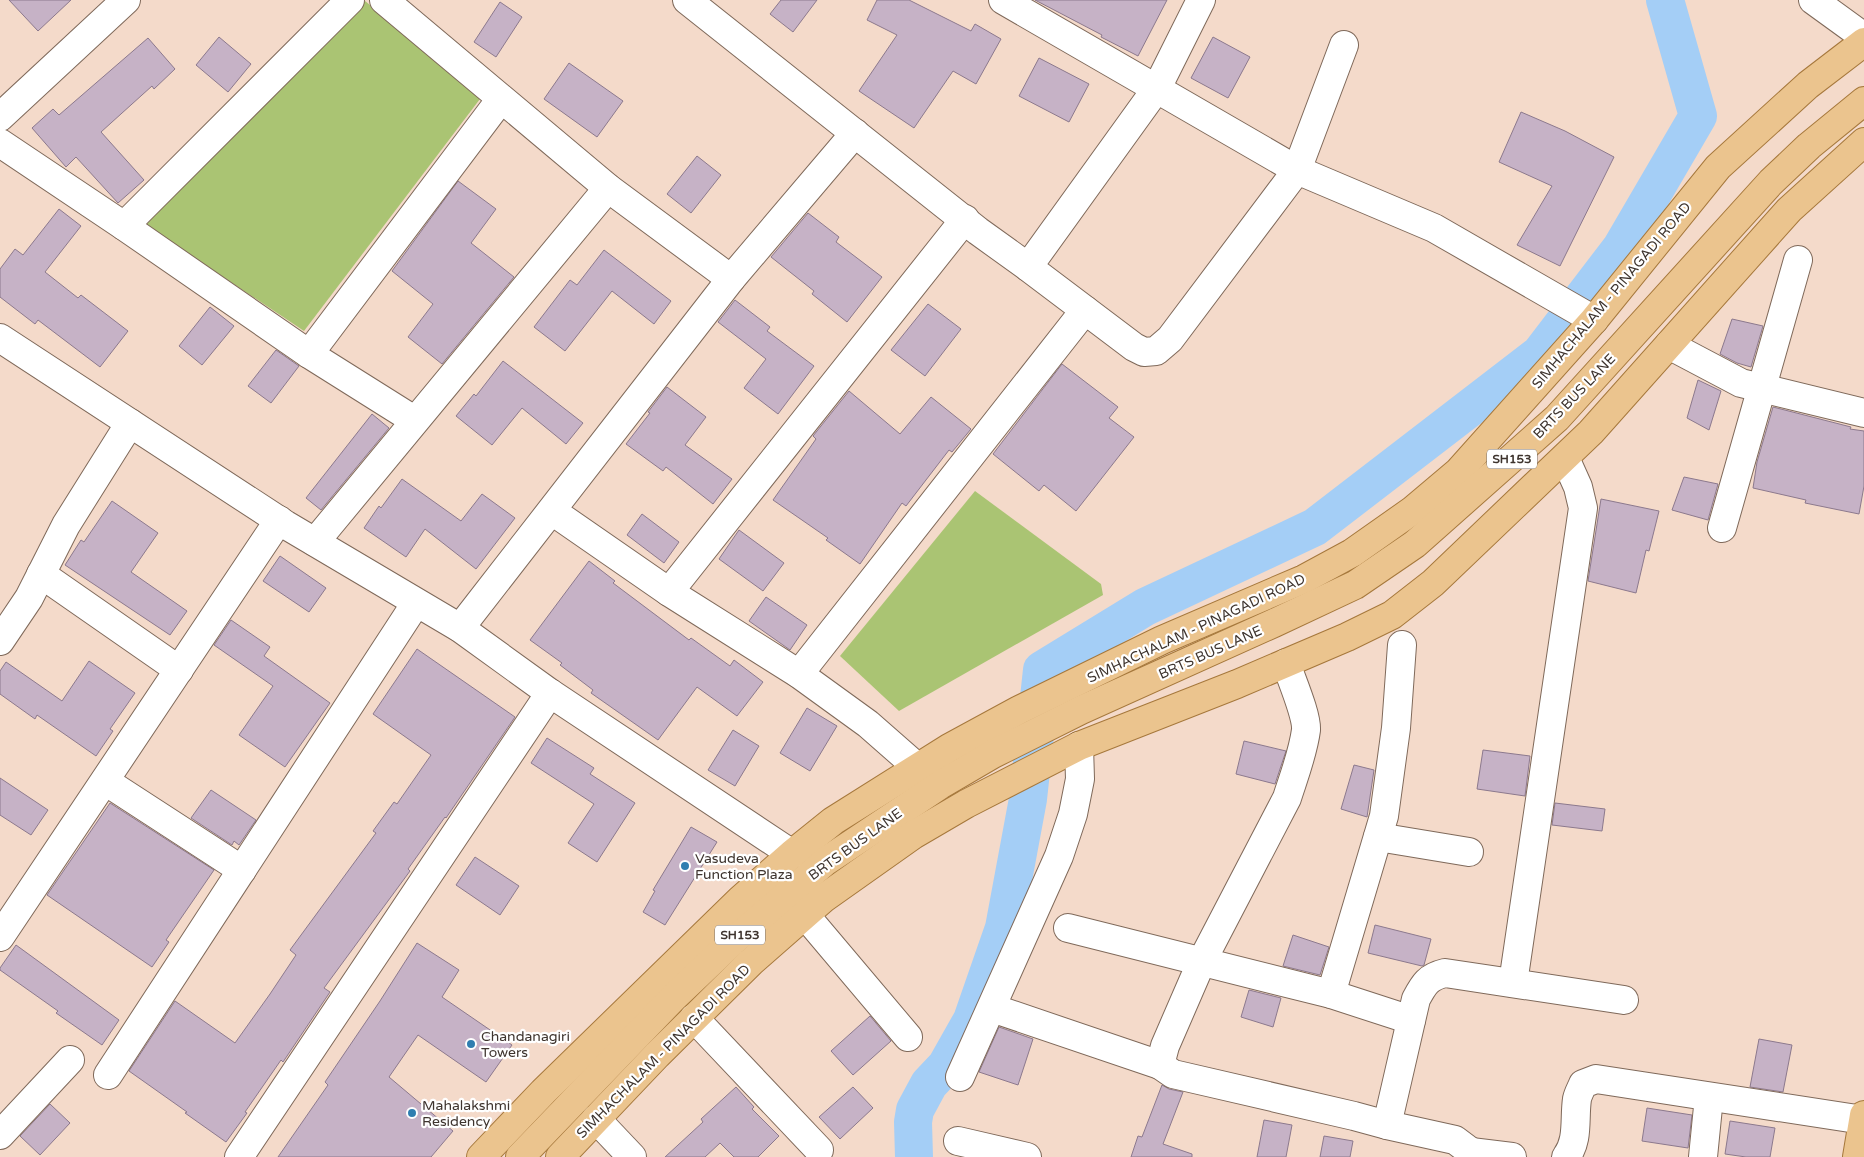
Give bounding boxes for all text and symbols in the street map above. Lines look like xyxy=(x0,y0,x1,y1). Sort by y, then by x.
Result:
street label: SIMHACHALAM - PINAGADI ROAD xyxy=(1528,198,1695,392)
street label: BRTS BUS LANE xyxy=(1530,350,1619,442)
road number: SH153 xyxy=(1487,449,1537,468)
street label: SIMHACHALAM - PINAGADI ROAD xyxy=(1084,570,1308,687)
street label: BRTS BUS LANE xyxy=(1156,622,1265,683)
street label: BRTS BUS LANE xyxy=(805,805,905,884)
place label: Vasudeva Function Plaza xyxy=(695,850,793,883)
marker: Vasudeva Function Plaza xyxy=(679,860,691,872)
road number: SH153 xyxy=(715,926,765,944)
street label: SIMHACHALAM - PINAGADI ROAD xyxy=(573,961,754,1142)
place label: Chandanagiri Towers xyxy=(481,1028,570,1061)
marker: Chandanagiri Towers xyxy=(465,1038,477,1050)
place label: Mahalakshmi Residency xyxy=(422,1097,510,1130)
marker: Mahalakshmi Residency xyxy=(406,1107,418,1119)

